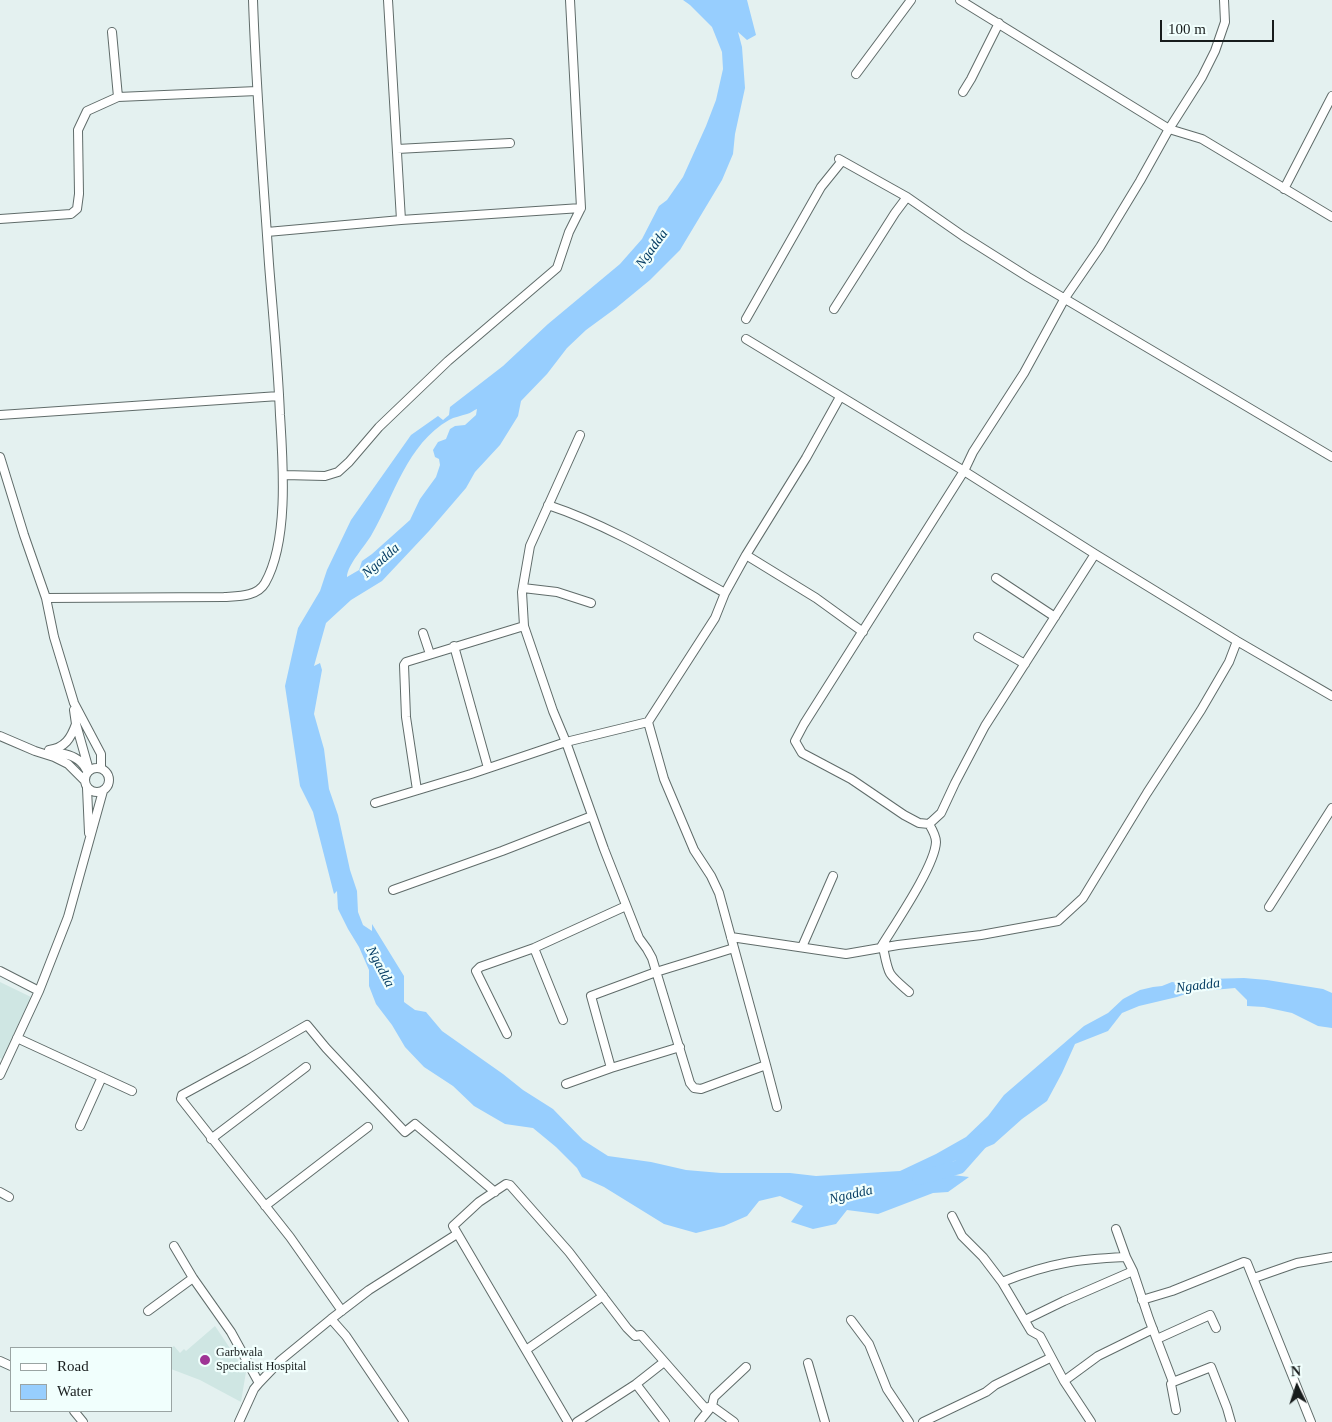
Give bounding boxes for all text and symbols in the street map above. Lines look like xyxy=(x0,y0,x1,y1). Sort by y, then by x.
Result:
scale bar xyxy=(1162,10,1276,42)
text: 100 m xyxy=(1168,21,1206,37)
water label: Ngadda xyxy=(632,226,672,272)
water label: Ngadda xyxy=(359,540,403,582)
water label: Ngadda xyxy=(362,943,398,991)
water label: Ngadda xyxy=(1175,975,1221,997)
water label: Ngadda xyxy=(828,1182,874,1208)
place label: Garbwala Specialist Hospital xyxy=(216,1346,306,1374)
legend xyxy=(10,1347,172,1412)
marker: Garbwala Specialist Hospital xyxy=(198,1353,212,1367)
text: Road xyxy=(57,1358,89,1374)
north arrow xyxy=(1272,1362,1322,1412)
text: N xyxy=(1290,1364,1301,1379)
text: Water xyxy=(57,1383,92,1399)

